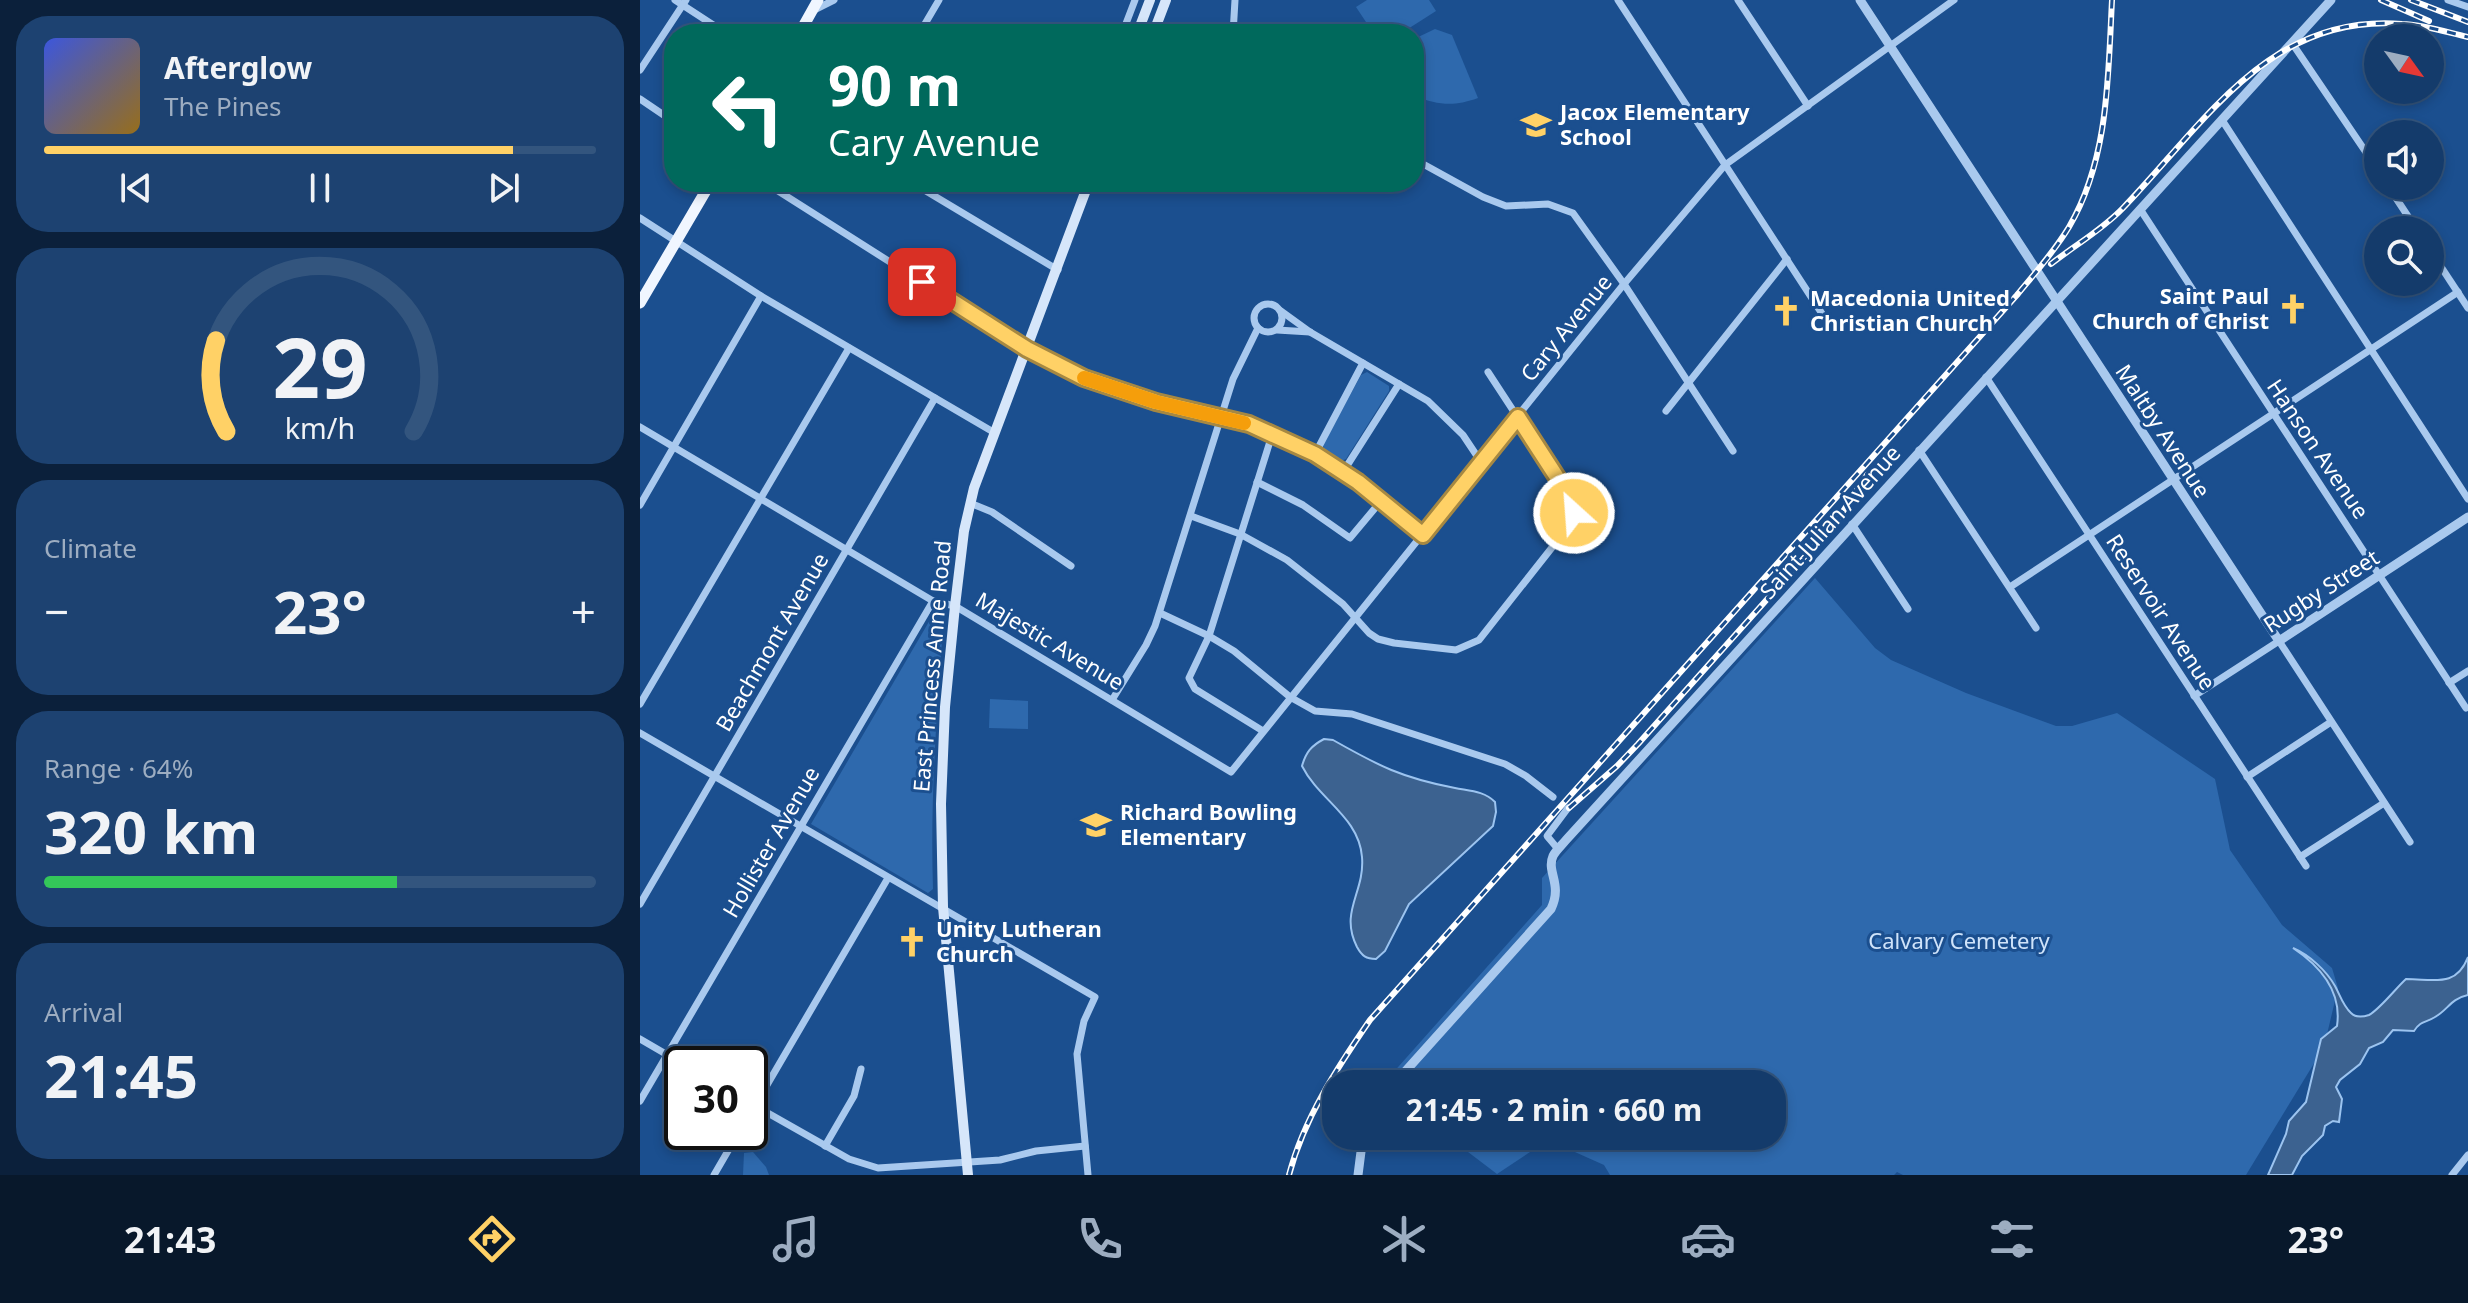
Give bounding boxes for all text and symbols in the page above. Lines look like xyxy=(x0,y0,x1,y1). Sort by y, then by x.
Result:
north arrow xyxy=(2364,24,2444,104)
map controls xyxy=(2364,24,2444,296)
text: 90 m xyxy=(828,46,961,122)
text: Afterglow xyxy=(164,47,312,88)
icon: left xyxy=(696,56,800,160)
text: The Pines xyxy=(164,88,282,124)
place label: Jacox Elementary School xyxy=(1558,96,1750,151)
school or university icon: Jacox Elementary School xyxy=(1519,108,1553,142)
text: Cary Avenue xyxy=(828,118,1040,167)
button: sound xyxy=(2364,120,2444,200)
icon: previous xyxy=(114,166,158,210)
icon: pause xyxy=(298,166,342,210)
icon: next xyxy=(482,166,526,210)
button: search xyxy=(2364,216,2444,296)
pin xyxy=(888,248,956,316)
icon: arrive xyxy=(900,260,944,304)
street label: Cary Avenue xyxy=(1513,268,1618,387)
place label: Saint Paul Church of Christ xyxy=(2092,280,2269,335)
place label: Macedonia United Christian Church xyxy=(1810,282,2010,337)
church icon: Saint Paul Church of Christ xyxy=(2276,292,2310,326)
church icon: Macedonia United Christian Church xyxy=(1769,294,1803,328)
text: 29 xyxy=(272,308,368,421)
street label: Maltby Avenue xyxy=(2110,358,2218,503)
street label: Hanson Avenue xyxy=(2261,373,2377,524)
text: km/h xyxy=(285,408,355,447)
street label: Saint Julian Avenue xyxy=(1752,438,1906,605)
position arrow xyxy=(1532,471,1616,555)
street label: Reservoir Avenue xyxy=(2100,528,2224,695)
text: Climate xyxy=(44,530,137,566)
street label: East Princess Anne Road xyxy=(905,539,957,793)
street label: Rugby Street xyxy=(2257,542,2384,639)
street label: Beachmont Avenue xyxy=(708,547,835,736)
text: 23° xyxy=(273,570,367,652)
text: − xyxy=(44,581,69,641)
text: + xyxy=(571,581,596,641)
street label: Majestic Avenue xyxy=(971,584,1130,696)
text: Range · 64% xyxy=(44,750,193,786)
street label: Hollister Avenue xyxy=(715,761,826,922)
text: 320 km xyxy=(44,790,258,872)
place label: Richard Bowling Elementary xyxy=(1120,796,1297,851)
school or university icon: Richard Bowling Elementary xyxy=(1079,808,1113,842)
place label: Unity Lutheran Church xyxy=(936,913,1102,968)
church icon: Unity Lutheran Church xyxy=(895,925,929,959)
park label: Calvary Cemetery xyxy=(1868,925,2050,955)
text: Arrival xyxy=(44,994,123,1030)
text: 21:45 xyxy=(44,1034,198,1116)
speed limit sign: 30 xyxy=(664,1046,768,1150)
text: 21:45 · 2 min · 660 m xyxy=(1406,1089,1702,1130)
icon: directions xyxy=(464,1211,520,1267)
icon: music xyxy=(768,1211,824,1267)
icon: phone xyxy=(1072,1211,1128,1267)
icon: climate xyxy=(1376,1211,1432,1267)
icon: car xyxy=(1680,1211,1736,1267)
icon: filters xyxy=(1984,1211,2040,1267)
text: 21:43 xyxy=(124,1215,216,1264)
text: 23° xyxy=(2288,1215,2344,1264)

